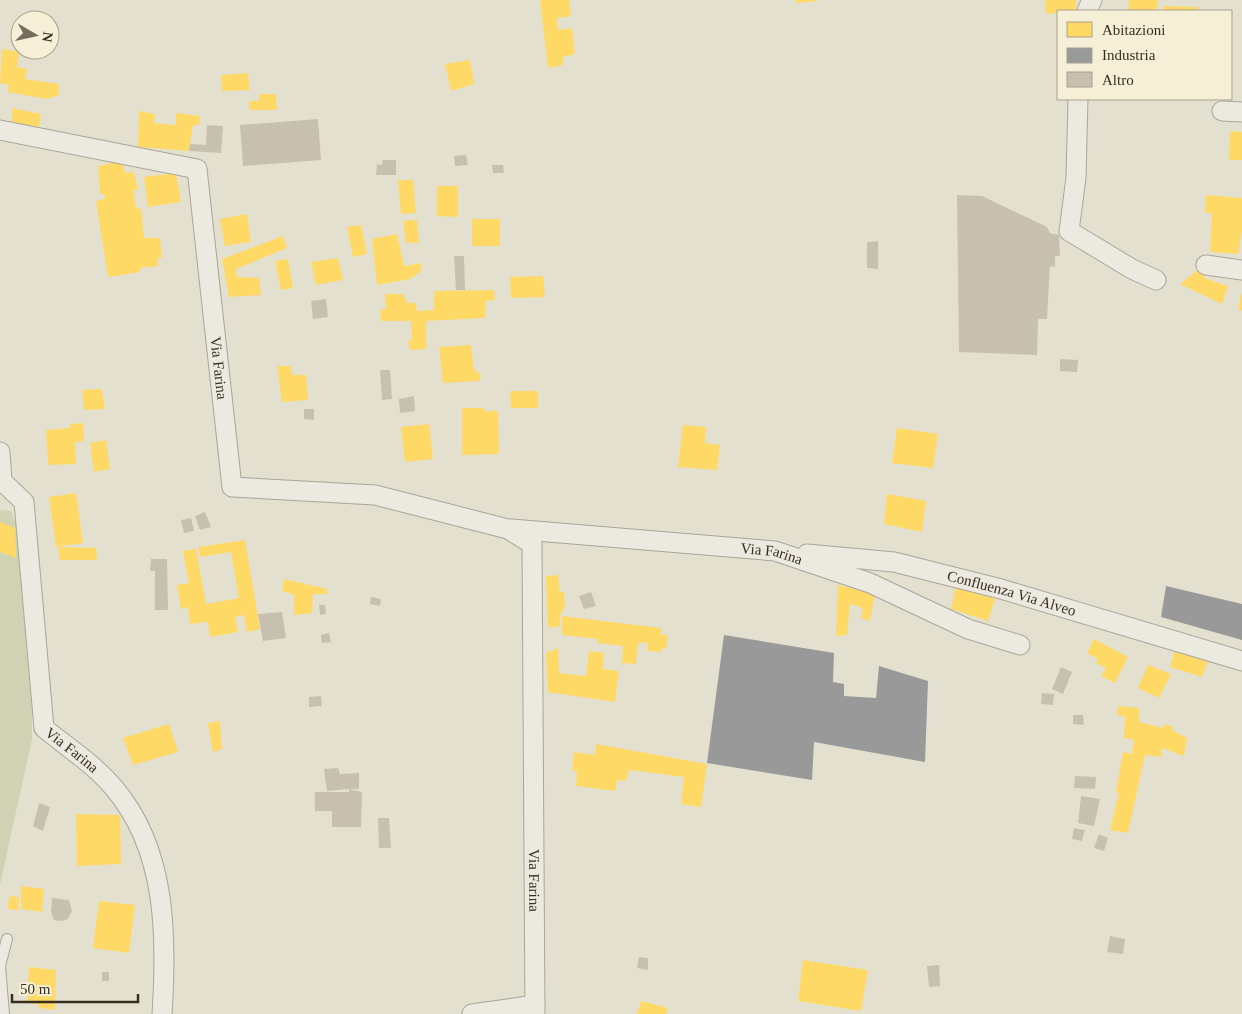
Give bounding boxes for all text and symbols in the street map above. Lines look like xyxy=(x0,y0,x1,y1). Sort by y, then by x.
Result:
north arrow xyxy=(10,10,60,60)
legend xyxy=(1057,10,1232,100)
text: Abitazioni xyxy=(1102,22,1165,38)
text: N xyxy=(39,31,56,43)
text: Industria xyxy=(1102,47,1156,63)
text: Altro xyxy=(1102,72,1134,88)
street label: Via Farina xyxy=(208,336,230,400)
street label: Via Farina xyxy=(740,540,805,568)
street label: Confluenza Via Alveo xyxy=(945,568,1078,619)
street label: Via Farina xyxy=(42,724,102,776)
street label: Via Farina xyxy=(526,849,542,912)
scale bar xyxy=(12,972,139,1004)
text: 50 m xyxy=(20,981,51,997)

